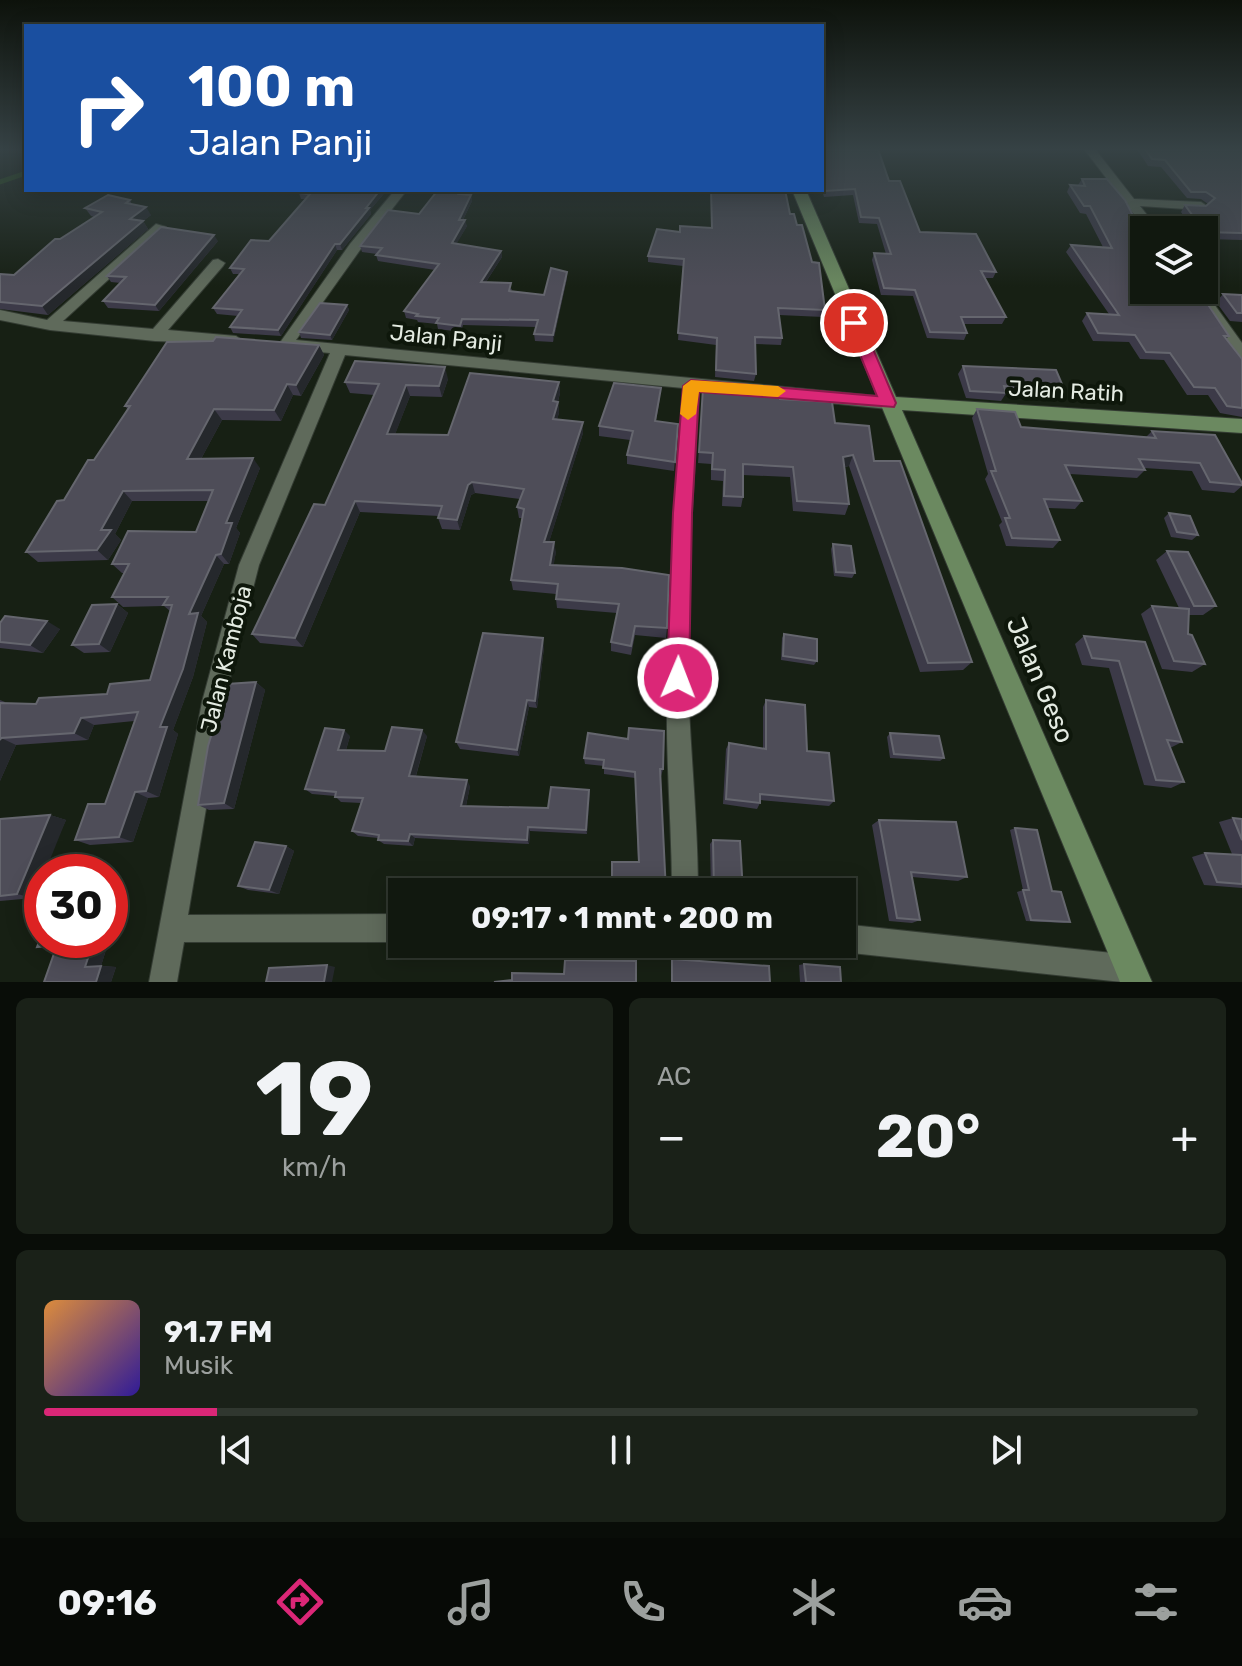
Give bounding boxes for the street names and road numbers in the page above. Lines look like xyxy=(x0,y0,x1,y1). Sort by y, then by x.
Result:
street label: Jalan Panji xyxy=(389,319,503,357)
street label: Jalan Ratih xyxy=(1007,374,1125,408)
street label: Jalan Kamboja xyxy=(195,583,257,735)
street label: Jalan Geso xyxy=(1000,612,1080,748)

